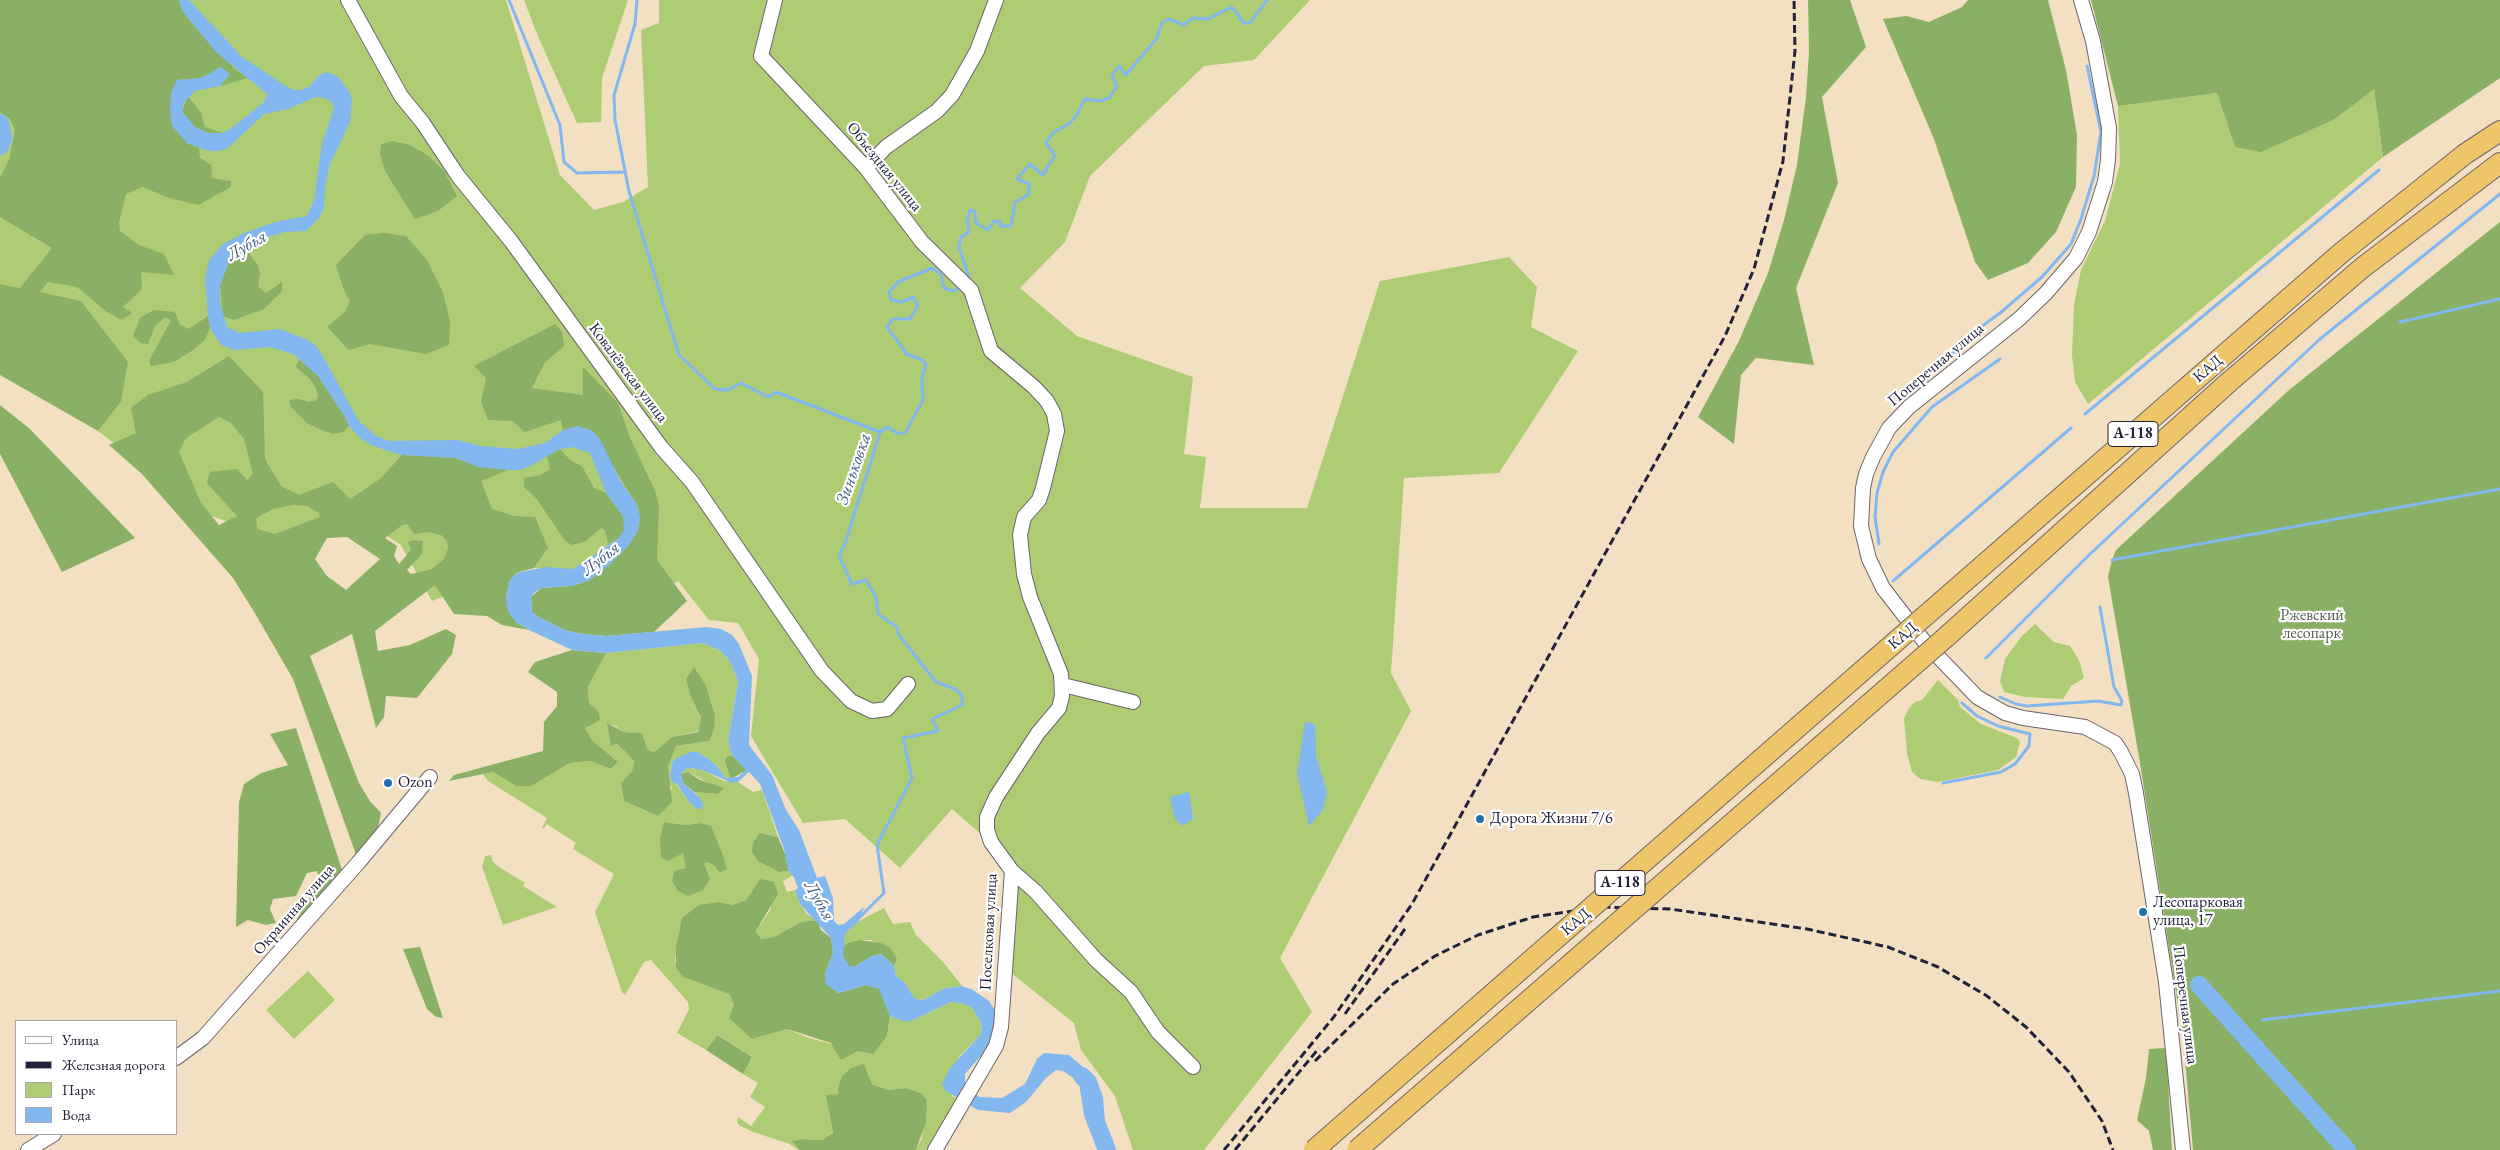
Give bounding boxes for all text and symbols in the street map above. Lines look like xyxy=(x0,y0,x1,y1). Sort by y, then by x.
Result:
street label: Объездная улица xyxy=(842,119,926,215)
water label: Лубья xyxy=(223,226,271,266)
street label: Ковалёвская улица xyxy=(584,319,672,427)
street label: Поперечная улица xyxy=(1884,319,1988,411)
street label: КАД xyxy=(2189,351,2227,387)
road number: А-118 xyxy=(2108,422,2158,446)
water label: Зиньковка xyxy=(832,430,876,508)
water label: Лубья xyxy=(578,537,624,581)
park label: Ржевский лесопарк xyxy=(2280,606,2344,644)
street label: КАД xyxy=(1884,618,1922,654)
place label: Ozon xyxy=(398,773,433,793)
marker: Ozon xyxy=(382,777,394,789)
place label: Дорога Жизни 7/6 xyxy=(1490,809,1613,829)
marker: Дорога Жизни 7/6 xyxy=(1474,813,1486,825)
street label: Окраинная улица xyxy=(250,861,338,959)
road number: А-118 xyxy=(1595,870,1645,896)
street label: Поселковая улица xyxy=(976,873,1002,991)
water label: Лубья xyxy=(799,877,839,925)
place label: Лесопарковая улица, 17 xyxy=(2153,893,2243,931)
street label: КАД xyxy=(1557,904,1595,940)
marker: Лесопарковая улица, 17 xyxy=(2137,906,2149,918)
street label: Поперечная улица xyxy=(2168,944,2202,1066)
legend xyxy=(15,1020,178,1135)
text: Улица xyxy=(62,1030,99,1049)
text: Железная дорога xyxy=(62,1055,165,1074)
text: Парк xyxy=(62,1080,95,1099)
text: Вода xyxy=(62,1105,91,1124)

